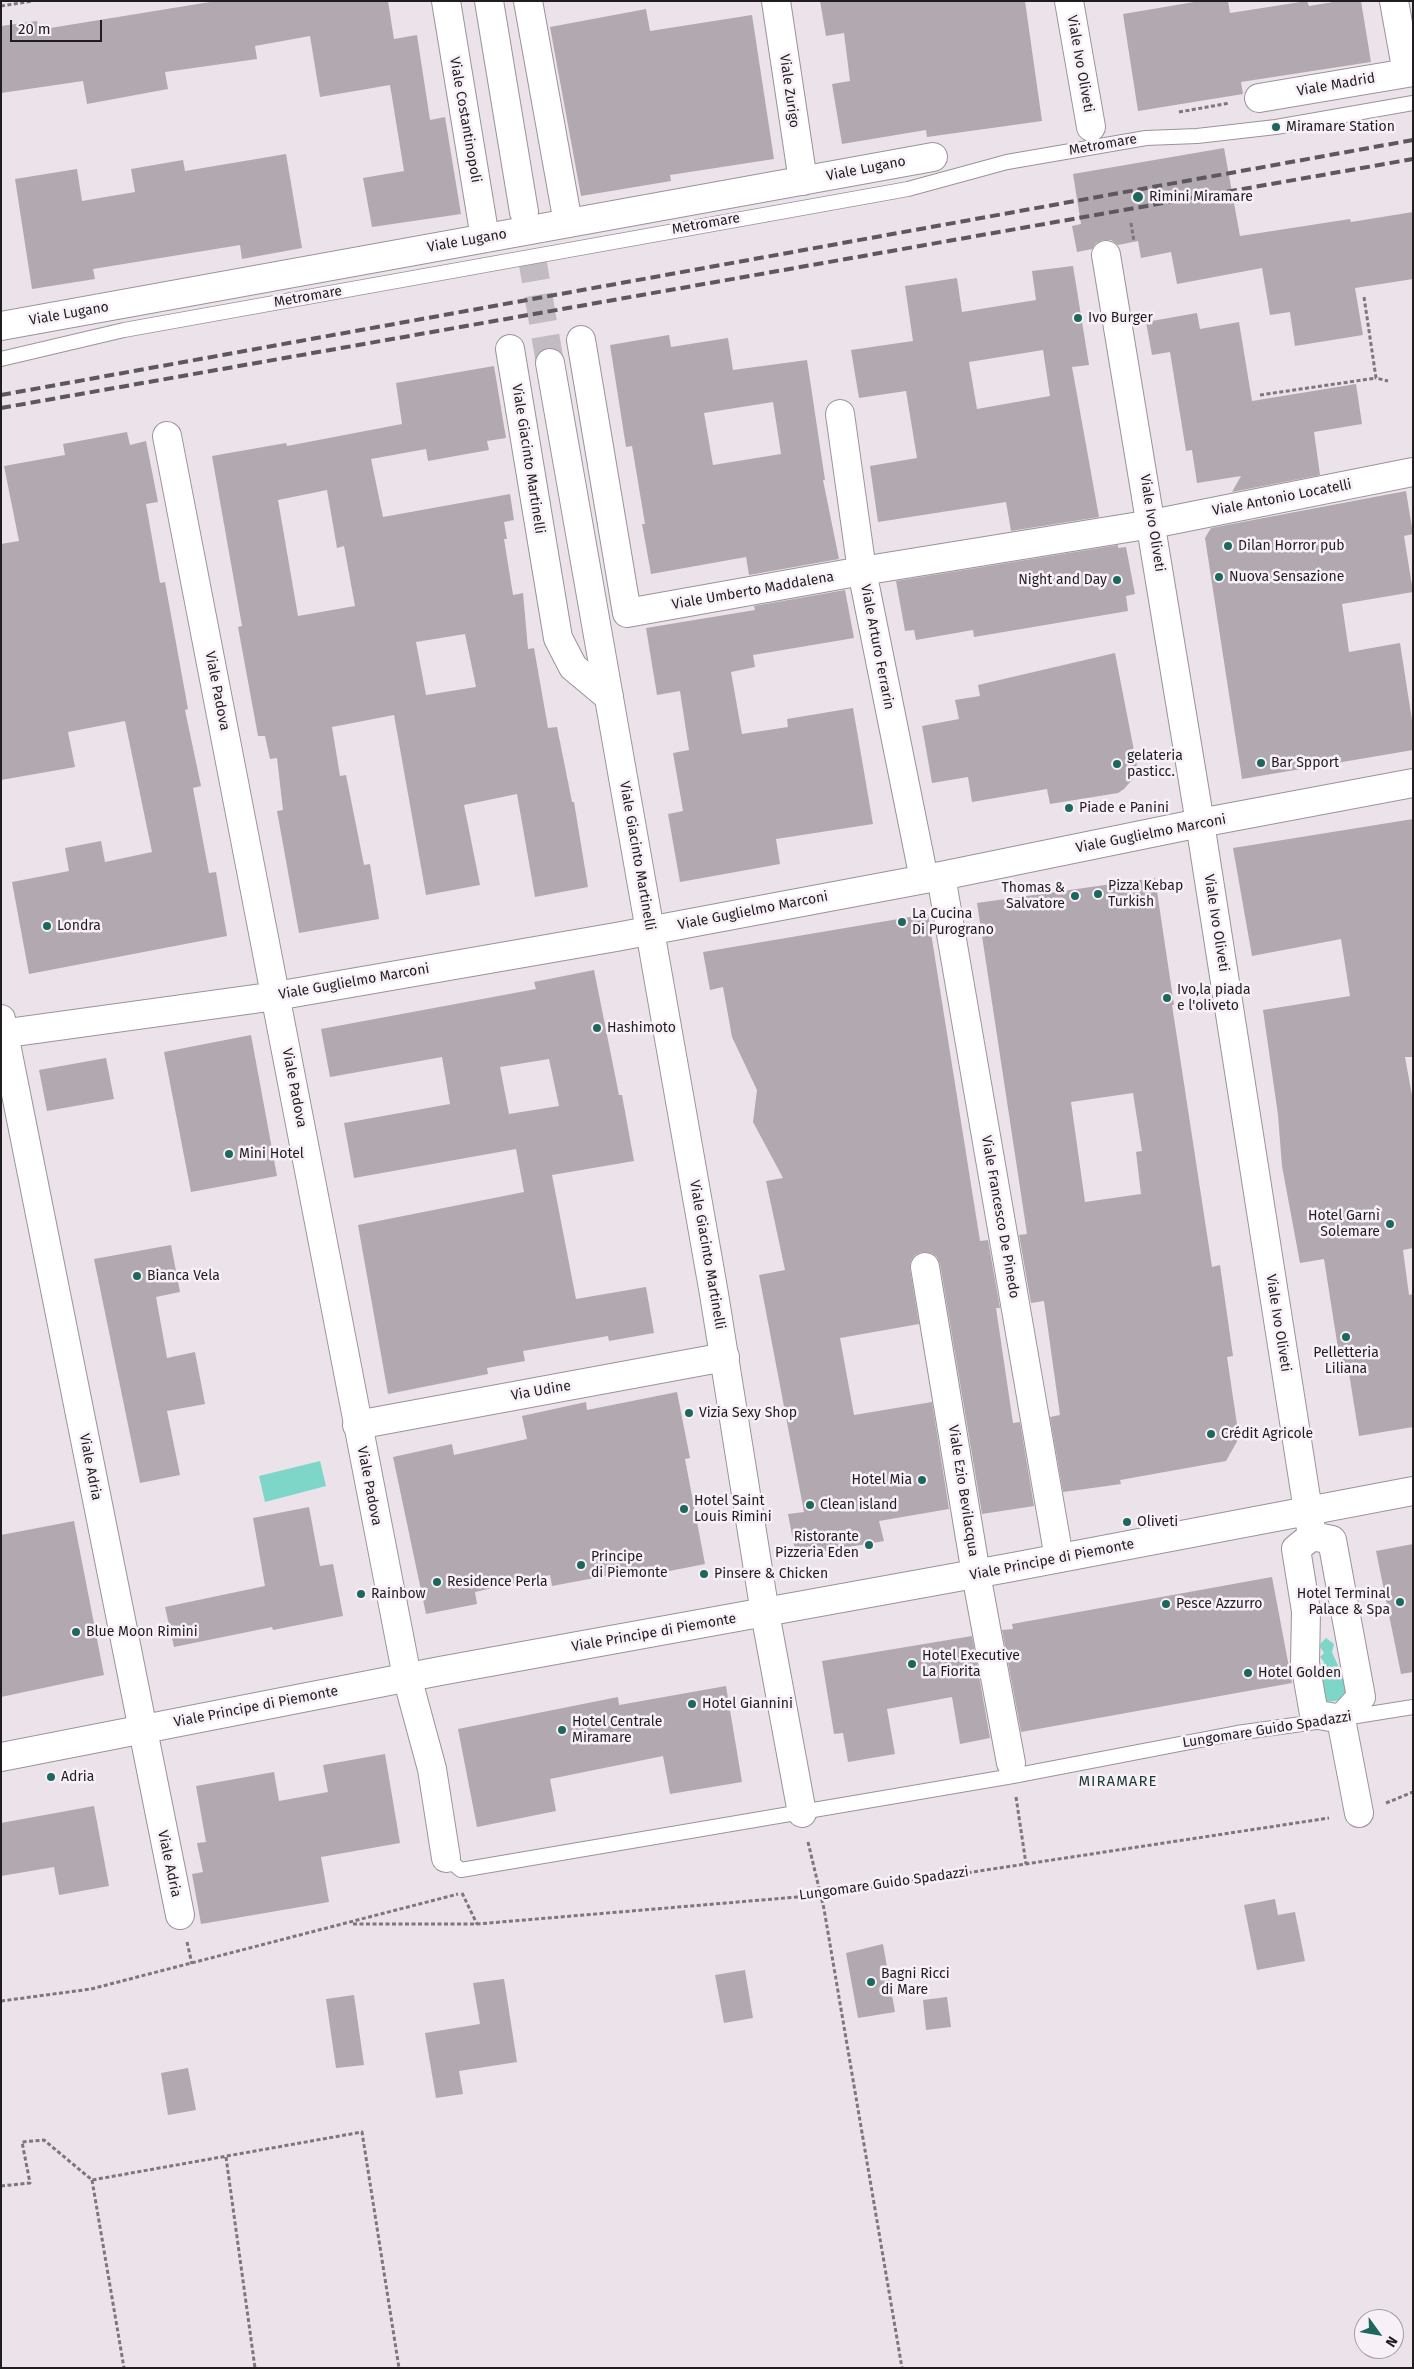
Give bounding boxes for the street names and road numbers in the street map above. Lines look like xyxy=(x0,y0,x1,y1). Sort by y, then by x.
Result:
street label: Viale Ivo Oliveti xyxy=(1063,14,1097,114)
street label: Viale Zurigo xyxy=(776,53,802,129)
street label: Viale Costantinopoli xyxy=(446,56,484,184)
street label: Viale Madrid xyxy=(1296,70,1376,100)
street label: Metromare xyxy=(1068,131,1138,159)
street label: Viale Lugano xyxy=(825,153,907,185)
street label: Metromare xyxy=(671,210,741,238)
street label: Viale Lugano xyxy=(426,226,508,256)
street label: Metromare xyxy=(273,283,343,311)
street label: Viale Lugano xyxy=(28,299,110,329)
street label: Viale Giacinto Martinelli xyxy=(508,383,548,535)
street label: Viale Ivo Oliveti xyxy=(1136,473,1168,573)
street label: Viale Antonio Locatelli xyxy=(1211,476,1353,520)
street label: Viale Umberto Maddalena xyxy=(671,568,835,614)
street label: Viale Arturo Ferrarin xyxy=(857,583,897,711)
street label: Viale Padova xyxy=(201,650,233,732)
street label: Viale Giacinto Martinelli xyxy=(616,780,658,932)
street label: Viale Guglielmo Marconi xyxy=(1074,811,1228,857)
street label: Viale Ivo Oliveti xyxy=(1200,873,1232,973)
street label: Viale Guglielmo Marconi xyxy=(676,888,830,934)
street label: Viale Guglielmo Marconi xyxy=(277,960,431,1004)
street label: Viale Padova xyxy=(278,1047,310,1129)
street label: Viale Francesco De Pinedo xyxy=(977,1134,1023,1300)
street label: Viale Giacinto Martinelli xyxy=(686,1179,728,1331)
street label: Viale Ivo Oliveti xyxy=(1262,1273,1294,1373)
street label: Via Udine xyxy=(510,1377,572,1405)
street label: Viale Ezio Bevilacqua xyxy=(944,1424,982,1558)
street label: Viale Adria xyxy=(75,1432,105,1502)
street label: Viale Padova xyxy=(353,1445,385,1527)
street label: Viale Principe di Piemonte xyxy=(968,1536,1136,1584)
street label: Viale Principe di Piemonte xyxy=(570,1610,738,1656)
street label: Viale Principe di Piemonte xyxy=(172,1683,340,1731)
street label: Lungomare Guido Spadazzi xyxy=(1181,1708,1353,1752)
street label: Viale Adria xyxy=(154,1829,184,1899)
street label: Lungomare Guido Spadazzi xyxy=(798,1864,970,1904)

